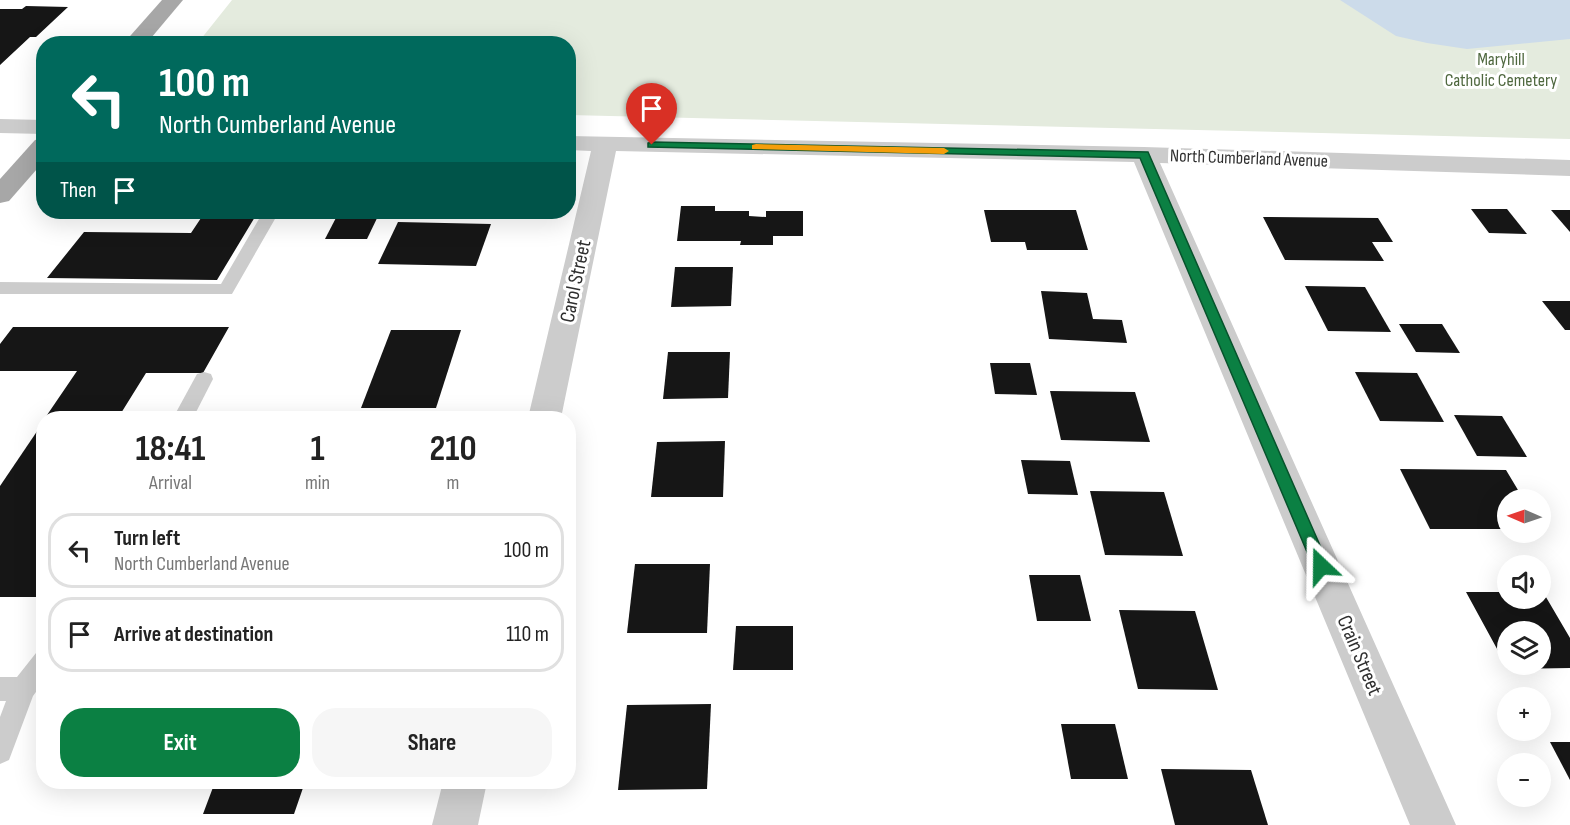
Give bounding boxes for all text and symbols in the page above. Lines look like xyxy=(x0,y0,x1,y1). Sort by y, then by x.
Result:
park label: Maryhill Catholic Cemetery xyxy=(1445,49,1557,91)
text: 100 m xyxy=(159,58,250,109)
icon: left xyxy=(60,60,138,138)
pin xyxy=(626,83,677,145)
icon: arrive xyxy=(635,92,668,125)
text: North Cumberland Avenue xyxy=(159,109,396,141)
street label: North Cumberland Avenue xyxy=(1170,145,1328,172)
icon: arrive xyxy=(108,174,141,207)
text: Then xyxy=(60,177,96,204)
street label: Carol Street xyxy=(555,237,596,325)
text: 18:41 xyxy=(135,428,205,471)
text: 1 xyxy=(310,428,325,471)
text: 210 xyxy=(429,428,477,471)
text: Arrival xyxy=(149,471,192,495)
text: min xyxy=(305,471,330,495)
text: m xyxy=(447,471,459,495)
north arrow xyxy=(1497,489,1551,543)
map controls xyxy=(1497,489,1551,807)
text: Turn left xyxy=(114,525,180,552)
icon: left xyxy=(63,534,96,567)
position arrow xyxy=(1289,534,1353,598)
text: 100 m xyxy=(504,537,549,564)
text: North Cumberland Avenue xyxy=(114,552,290,576)
button: sound xyxy=(1497,555,1551,609)
street label: Crain Street xyxy=(1332,611,1388,699)
icon: arrive xyxy=(63,618,96,651)
text: Arrive at destination xyxy=(114,621,273,648)
text: 110 m xyxy=(506,621,549,648)
button: layers xyxy=(1497,621,1551,675)
button: + xyxy=(1497,687,1551,741)
button: Exit xyxy=(60,708,300,777)
button: Share xyxy=(312,708,552,777)
button: − xyxy=(1497,753,1551,807)

